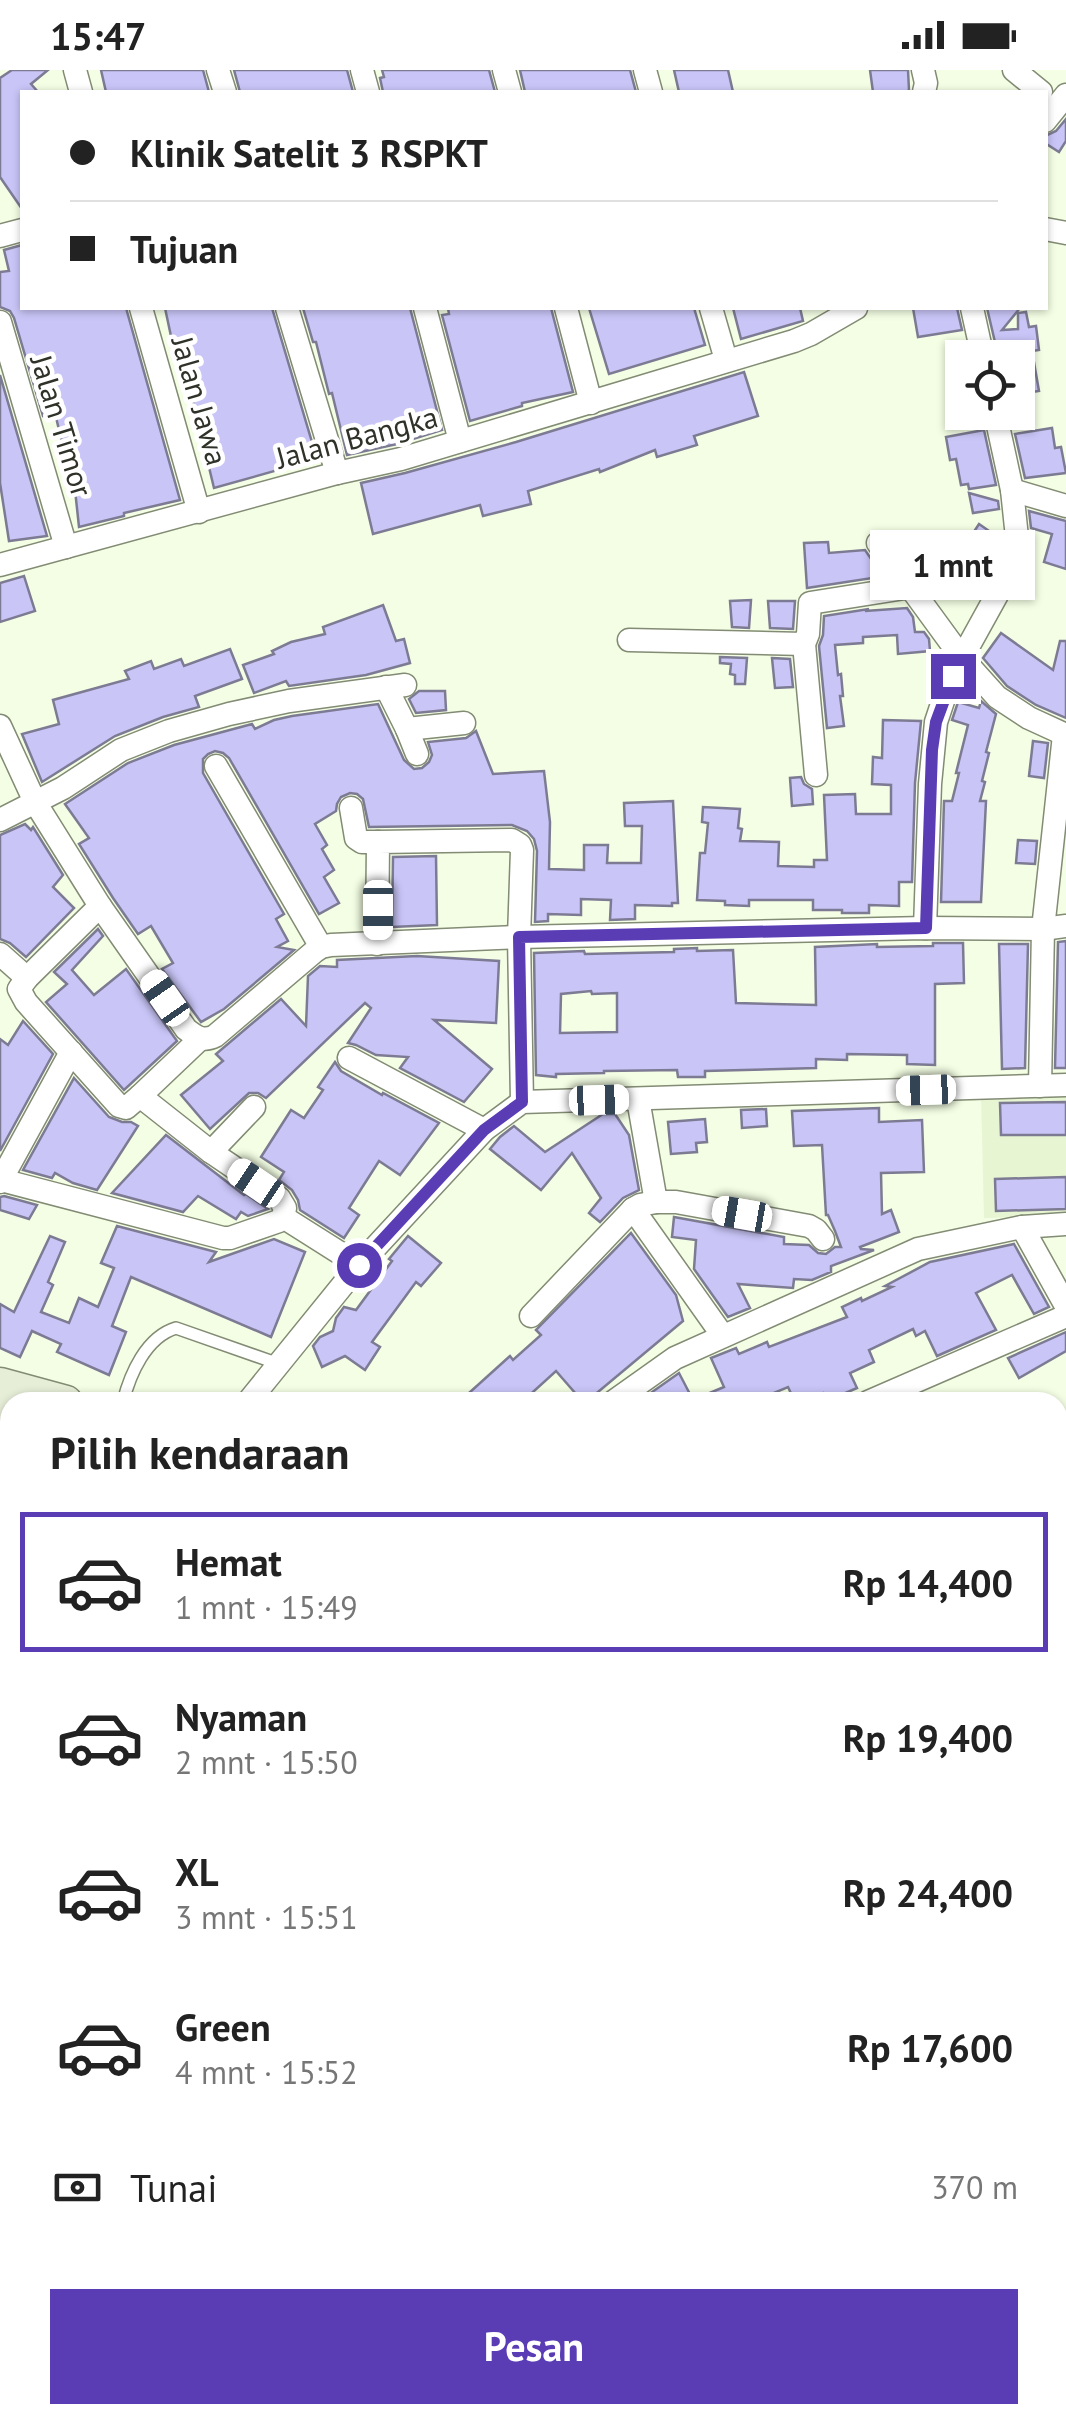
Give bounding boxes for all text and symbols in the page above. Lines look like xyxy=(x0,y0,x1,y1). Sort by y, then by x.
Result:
text: 15:47 xyxy=(50,11,146,60)
text: Klinik Satelit 3 RSPKT xyxy=(130,128,488,177)
text: Tujuan xyxy=(130,224,238,273)
street label: Jalan Jawa xyxy=(163,330,237,470)
map controls xyxy=(945,340,1035,430)
button: locate xyxy=(945,340,1035,430)
street label: Jalan Timor xyxy=(22,348,102,501)
street label: Jalan Bangka xyxy=(270,396,442,477)
callout: 1 mnt xyxy=(870,531,1036,601)
text: 1 mnt xyxy=(912,544,993,586)
route end xyxy=(931,654,976,699)
car xyxy=(363,880,393,940)
car xyxy=(136,965,194,1031)
car xyxy=(895,1074,957,1106)
car xyxy=(568,1084,630,1116)
car xyxy=(223,1154,289,1212)
car xyxy=(710,1194,774,1234)
route start xyxy=(337,1243,382,1288)
text: Pilih kendaraan xyxy=(50,1423,350,1481)
icon: car xyxy=(55,1537,145,1627)
text: Hemat xyxy=(175,1537,282,1586)
text: Rp 14,400 xyxy=(843,1558,1013,1607)
text: 1 mnt · 15:49 xyxy=(175,1586,358,1628)
icon: car xyxy=(55,1692,145,1782)
text: Nyaman xyxy=(175,1692,307,1741)
text: Rp 19,400 xyxy=(843,1713,1013,1762)
text: 2 mnt · 15:50 xyxy=(175,1741,358,1783)
icon: car xyxy=(55,1847,145,1937)
text: XL xyxy=(175,1847,219,1896)
text: Rp 24,400 xyxy=(843,1868,1013,1917)
text: 3 mnt · 15:51 xyxy=(175,1896,358,1938)
icon: car xyxy=(55,2002,145,2092)
text: Green xyxy=(175,2002,271,2051)
text: Rp 17,600 xyxy=(847,2023,1013,2072)
text: 4 mnt · 15:52 xyxy=(175,2051,358,2093)
icon: cash xyxy=(50,2160,105,2215)
text: Tunai xyxy=(130,2163,217,2212)
text: 370 m xyxy=(931,2166,1018,2208)
button: Pesan xyxy=(50,2289,1018,2404)

